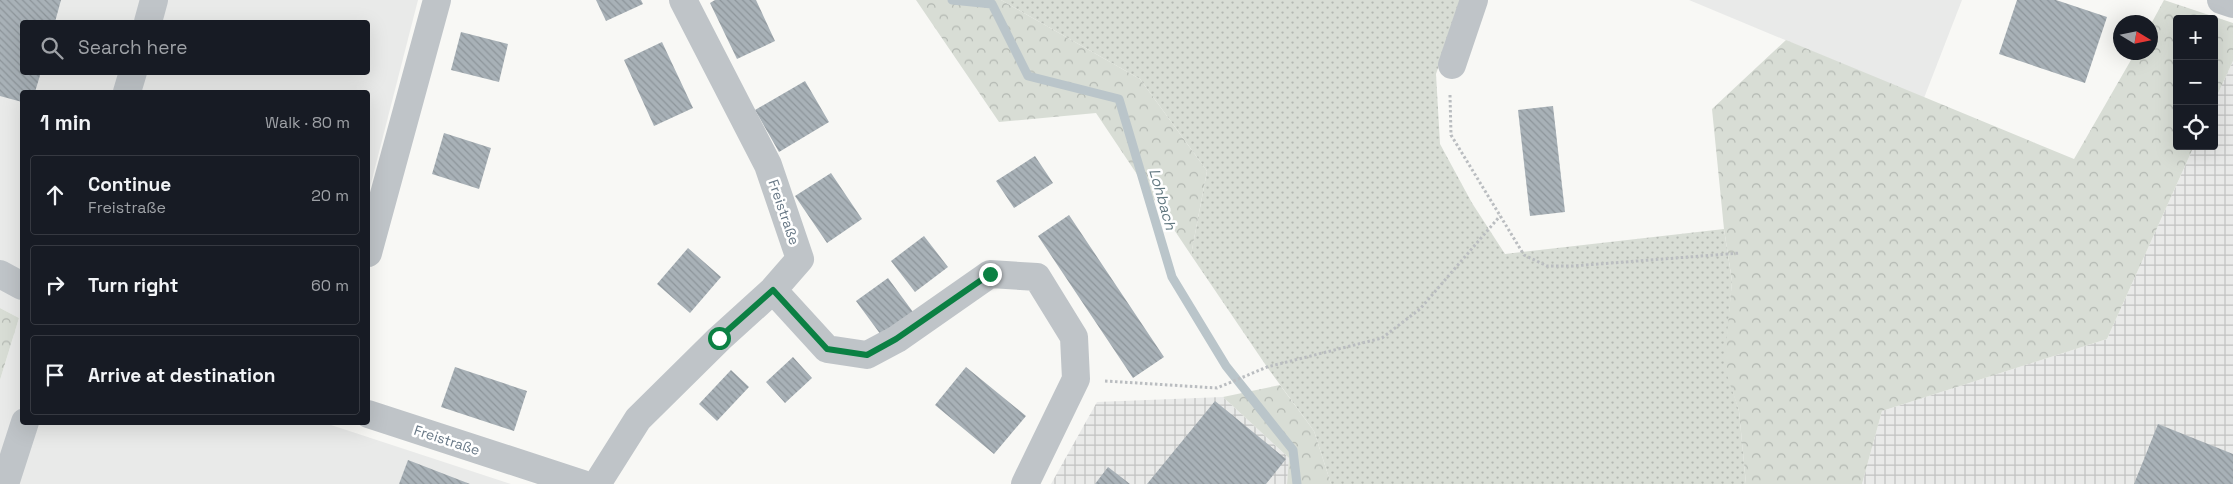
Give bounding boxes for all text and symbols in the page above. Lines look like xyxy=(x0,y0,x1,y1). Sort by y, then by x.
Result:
north arrow xyxy=(2113,15,2158,60)
map controls xyxy=(2173,15,2218,150)
button: + xyxy=(2173,15,2218,60)
search box xyxy=(20,20,370,75)
icon: search xyxy=(38,34,66,62)
text: Search here xyxy=(78,35,188,60)
button: − xyxy=(2173,60,2218,105)
button: locate xyxy=(2173,105,2218,150)
text: 1 min xyxy=(40,109,91,136)
text: Walk · 80 m xyxy=(265,112,350,133)
water label: Lohbach xyxy=(1145,166,1181,233)
text: Continue xyxy=(88,172,171,197)
street label: Freistraße xyxy=(764,177,804,247)
icon: ahead xyxy=(41,181,69,209)
text: 20 m xyxy=(311,185,349,206)
text: Freistraße xyxy=(88,197,166,218)
route end xyxy=(979,263,1002,286)
icon: right xyxy=(41,271,69,299)
text: Turn right xyxy=(88,273,178,298)
text: 60 m xyxy=(311,275,349,296)
route start xyxy=(708,327,731,350)
icon: arrive xyxy=(41,361,69,389)
text: Arrive at destination xyxy=(88,363,276,388)
street label: Freistraße xyxy=(412,421,482,459)

